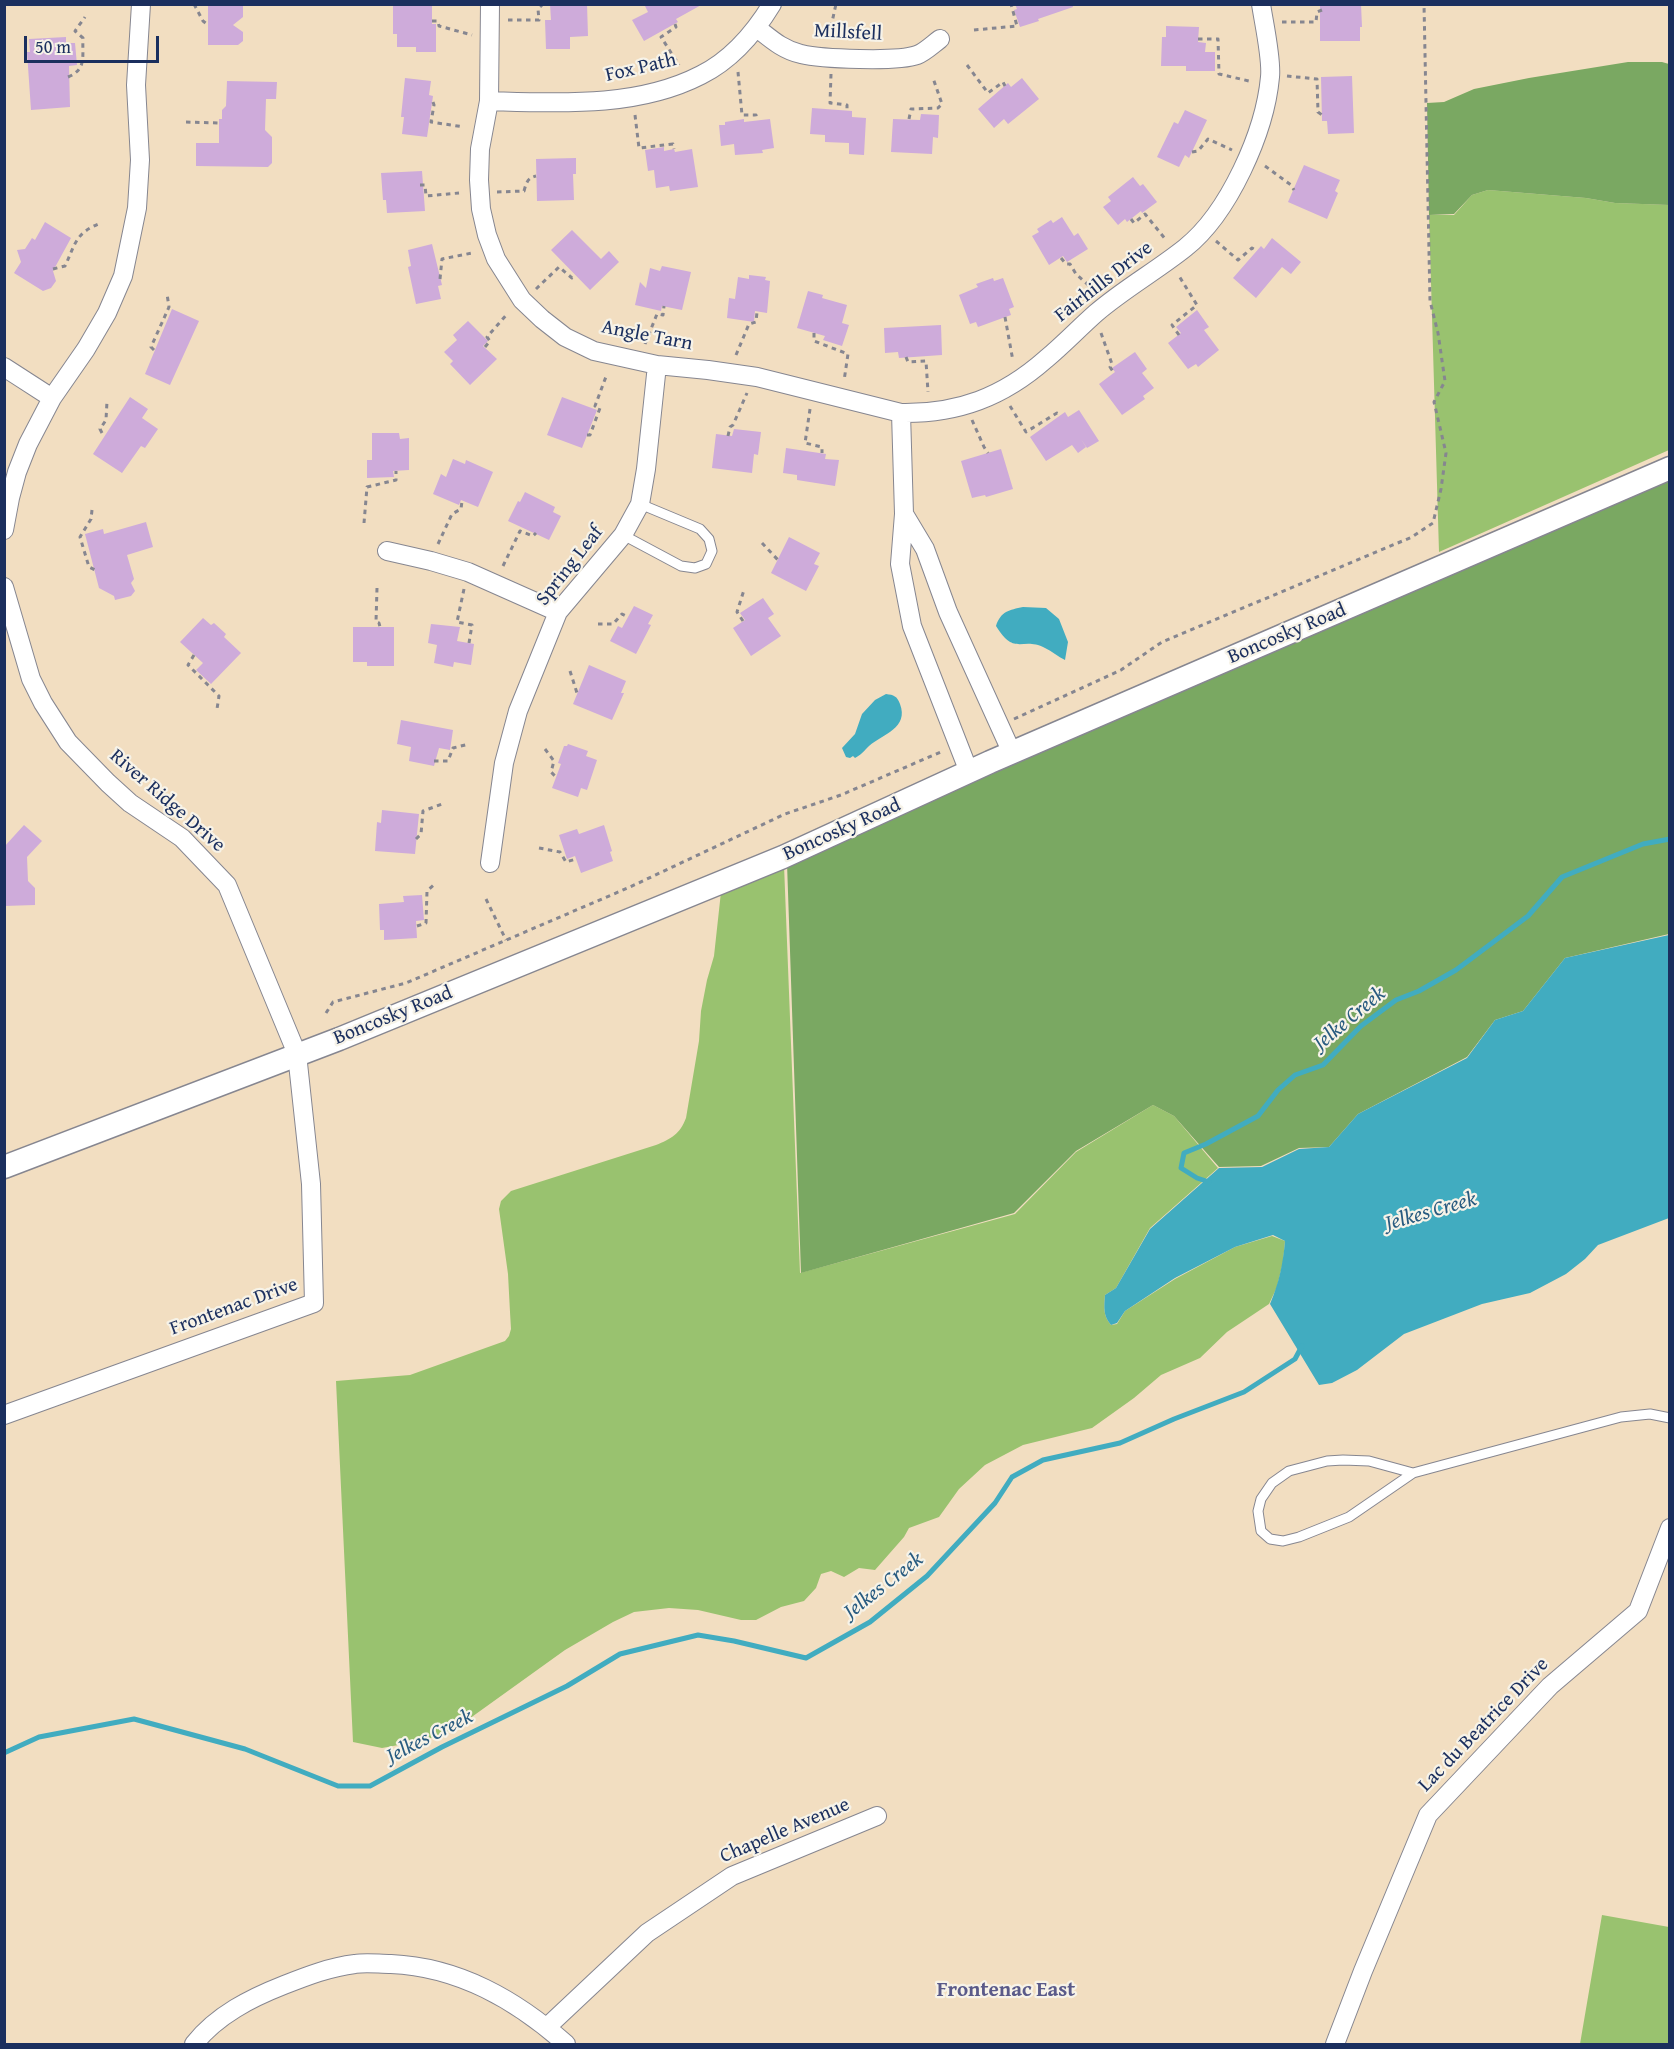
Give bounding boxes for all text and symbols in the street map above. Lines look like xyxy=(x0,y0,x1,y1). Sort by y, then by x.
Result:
street label: Millsfell xyxy=(813,19,883,47)
scale bar xyxy=(27,24,162,62)
text: 50 m xyxy=(35,33,71,60)
street label: Fox Path xyxy=(603,48,679,88)
street label: Fairhills Drive xyxy=(1050,236,1158,328)
street label: Angle Tarn xyxy=(600,315,694,357)
street label: Spring Leaf xyxy=(531,521,609,611)
street label: Boncosky Road xyxy=(1224,598,1350,670)
street label: River Ridge Drive xyxy=(104,744,230,858)
street label: Boncosky Road xyxy=(779,793,905,867)
street label: Boncosky Road xyxy=(330,981,456,1051)
water label: Jelke Creek xyxy=(1309,982,1391,1056)
water label: Jelkes Creek xyxy=(1383,1187,1479,1237)
street label: Frontenac Drive xyxy=(167,1273,301,1341)
water label: Jelkes Creek xyxy=(839,1547,929,1625)
street label: Lac du Beatrice Drive xyxy=(1414,1653,1554,1797)
water label: Jelkes Creek xyxy=(383,1705,477,1769)
street label: Chapelle Avenue xyxy=(717,1793,853,1869)
district label: Frontenac East xyxy=(937,1978,1075,2004)

